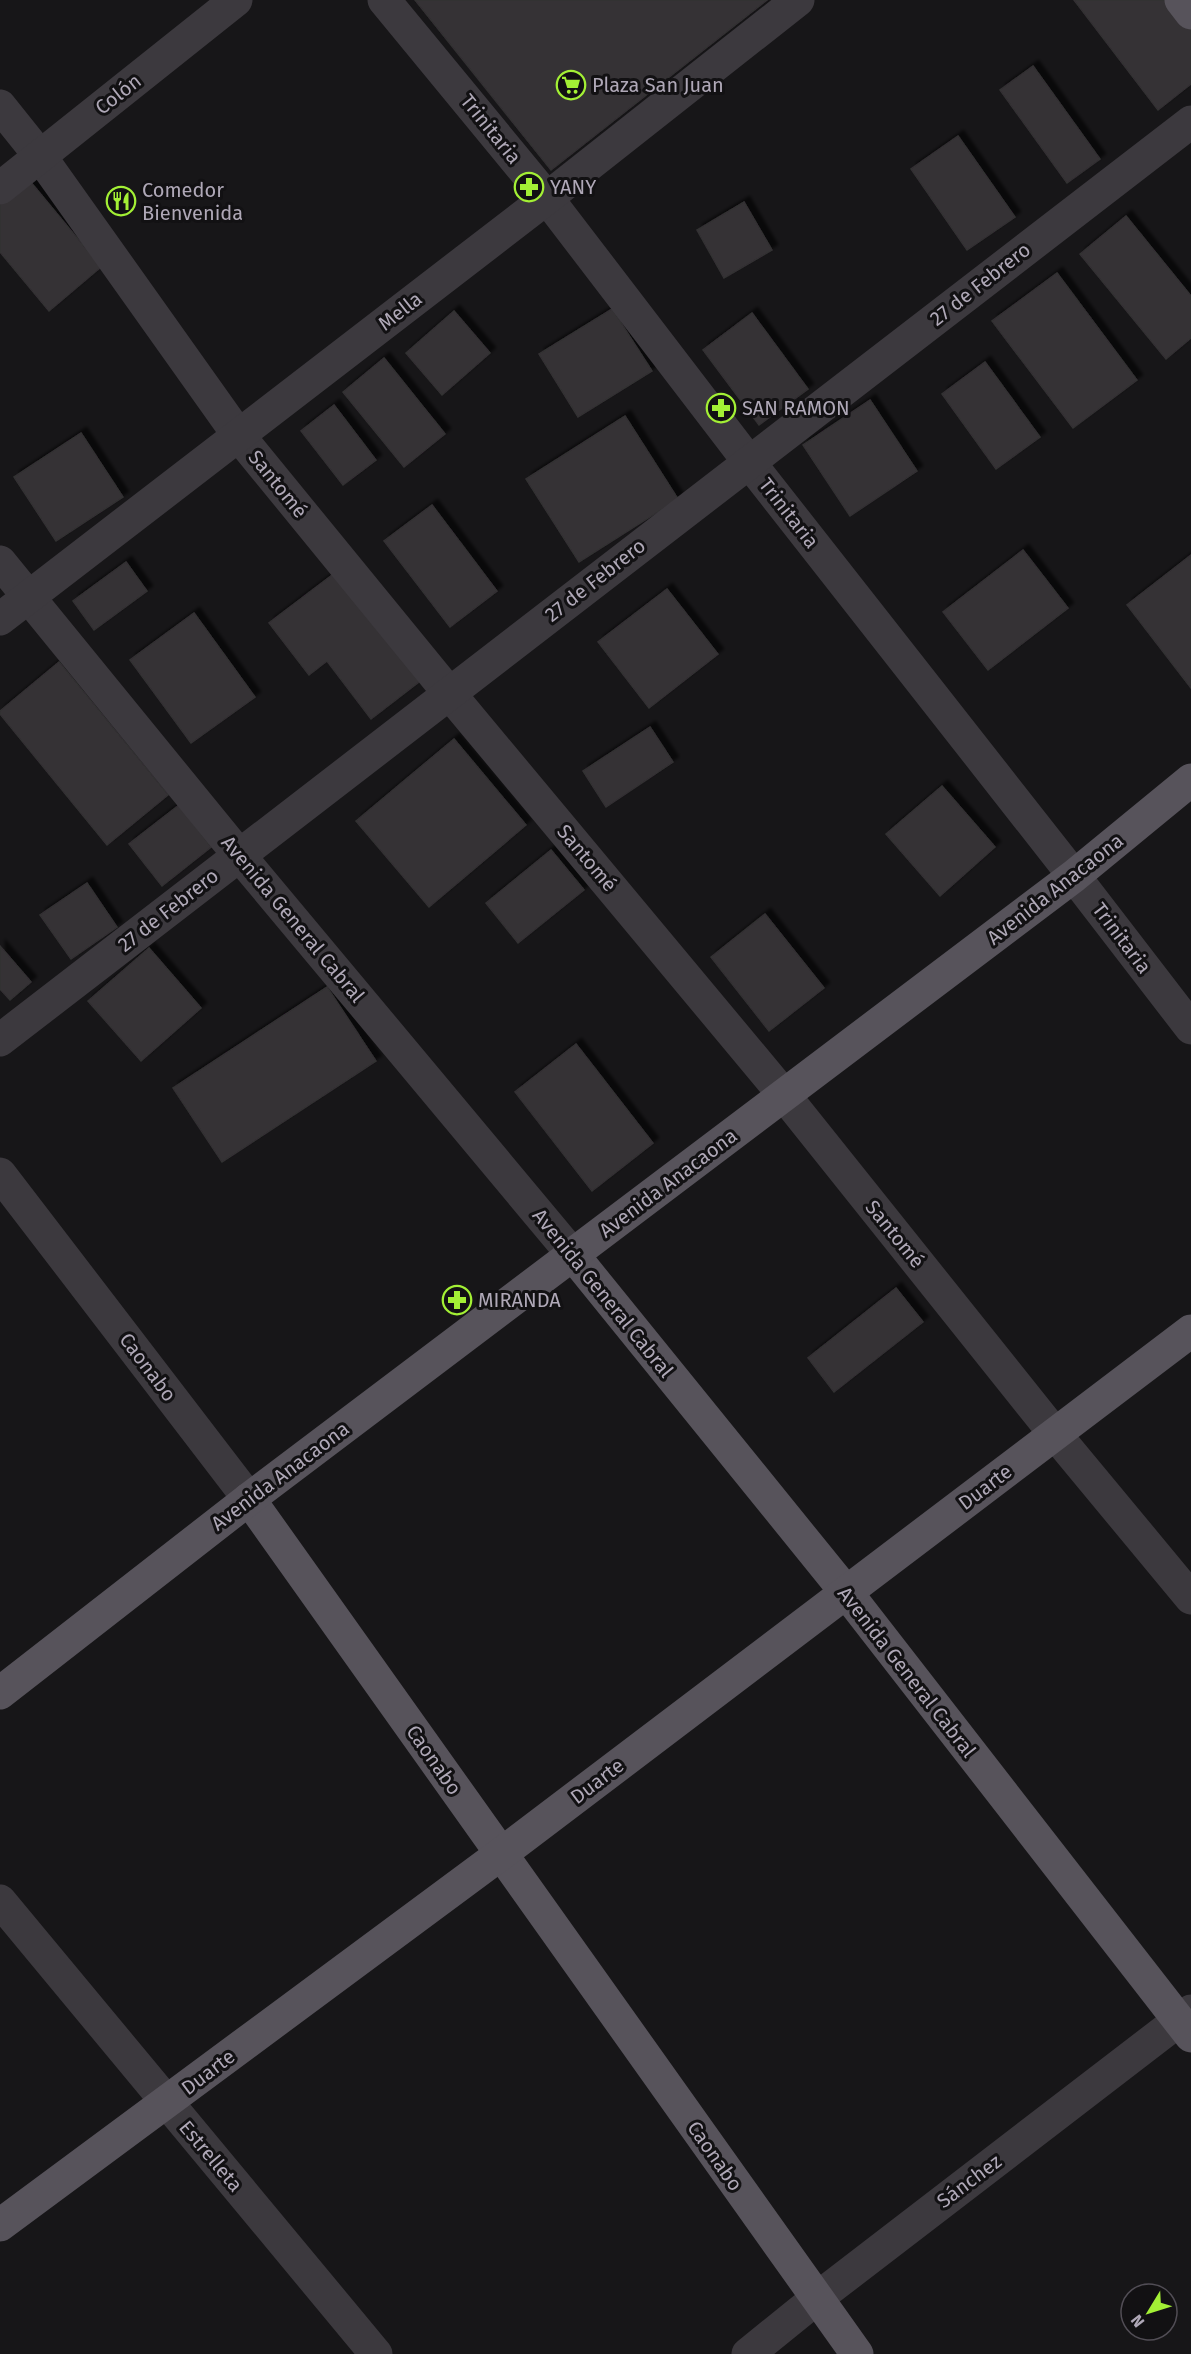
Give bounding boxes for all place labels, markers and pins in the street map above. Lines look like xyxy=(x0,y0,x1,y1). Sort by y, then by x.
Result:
supermarket icon: Plaza San Juan xyxy=(555,69,587,101)
place label: Plaza San Juan xyxy=(592,73,724,97)
pharmacy icon: YANY xyxy=(513,171,545,203)
place label: YANY xyxy=(550,175,596,199)
place label: Comedor Bienvenida xyxy=(142,178,243,225)
restaurant icon: Comedor Bienvenida xyxy=(105,185,137,217)
pharmacy icon: SAN RAMON xyxy=(705,392,737,424)
place label: SAN RAMON xyxy=(742,396,850,420)
pharmacy icon: MIRANDA xyxy=(441,1284,473,1316)
place label: MIRANDA xyxy=(478,1288,561,1312)

